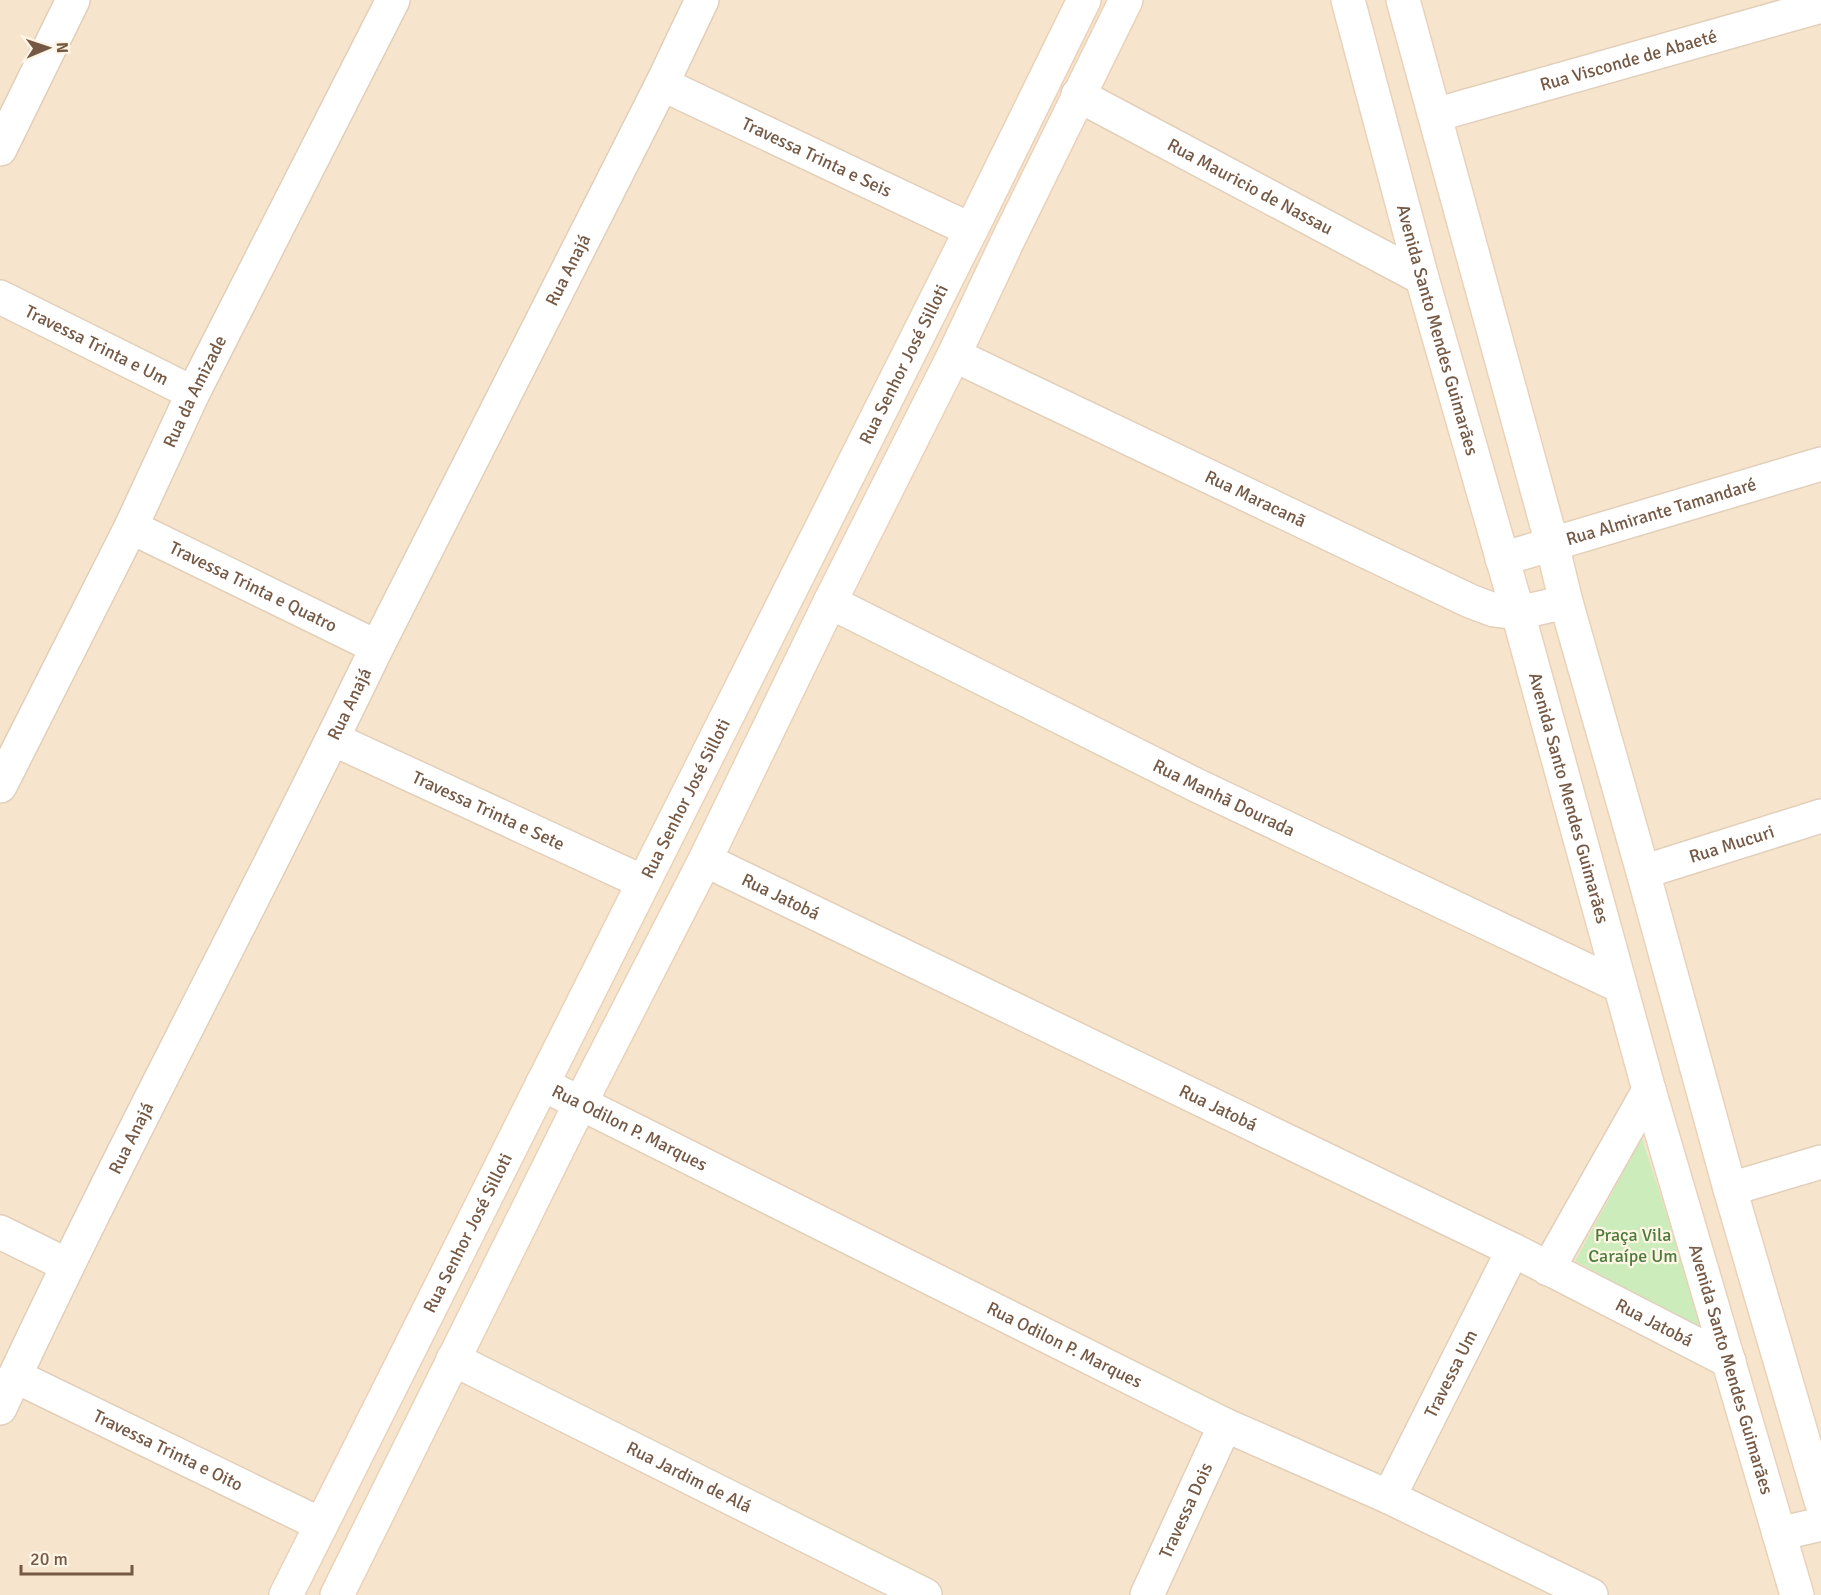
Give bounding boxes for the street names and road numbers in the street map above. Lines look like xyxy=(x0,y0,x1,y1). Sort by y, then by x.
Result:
street label: Rua Visconde de Abaeté xyxy=(1537,25,1719,96)
street label: Travessa Trinta e Seis xyxy=(738,112,895,202)
street label: Rua Mauricio de Nassau xyxy=(1164,134,1337,240)
street label: Avenida Santo Mendes Guimarães xyxy=(1392,202,1483,458)
street label: Rua Anajá xyxy=(541,230,595,309)
street label: Rua Senhor José Silloti xyxy=(854,281,953,448)
street label: Travessa Trinta e Um xyxy=(21,300,172,390)
street label: Rua da Amizade xyxy=(158,332,231,451)
street label: Rua Maracanã xyxy=(1201,465,1310,532)
street label: Rua Almirante Tamandaré xyxy=(1563,473,1759,550)
street label: Travessa Trinta e Quatro xyxy=(166,536,341,637)
street label: Rua Anajá xyxy=(323,664,376,744)
street label: Avenida Santo Mendes Guimarães xyxy=(1524,670,1614,926)
street label: Rua Senhor José Silloti xyxy=(636,715,735,882)
street label: Rua Manhã Dourada xyxy=(1149,754,1299,841)
street label: Travessa Trinta e Sete xyxy=(409,766,568,855)
street label: Rua Mucuri xyxy=(1686,820,1777,868)
street label: Rua Jatobá xyxy=(738,868,823,925)
street label: Rua Odilon P. Marques xyxy=(548,1080,711,1176)
street label: Rua Jatobá xyxy=(1176,1080,1261,1136)
street label: Rua Anajá xyxy=(104,1099,158,1178)
street label: Rua Senhor José Silloti xyxy=(418,1149,517,1317)
street label: Avenida Santo Mendes Guimarães xyxy=(1684,1242,1778,1497)
street label: Rua Jatobá xyxy=(1612,1294,1697,1352)
street label: Rua Odilon P. Marques xyxy=(983,1297,1146,1393)
street label: Travessa Um xyxy=(1420,1326,1482,1421)
street label: Travessa Trinta e Oito xyxy=(90,1405,246,1496)
street label: Rua Jardim de Alá xyxy=(623,1437,755,1518)
street label: Travessa Dois xyxy=(1154,1459,1217,1562)

